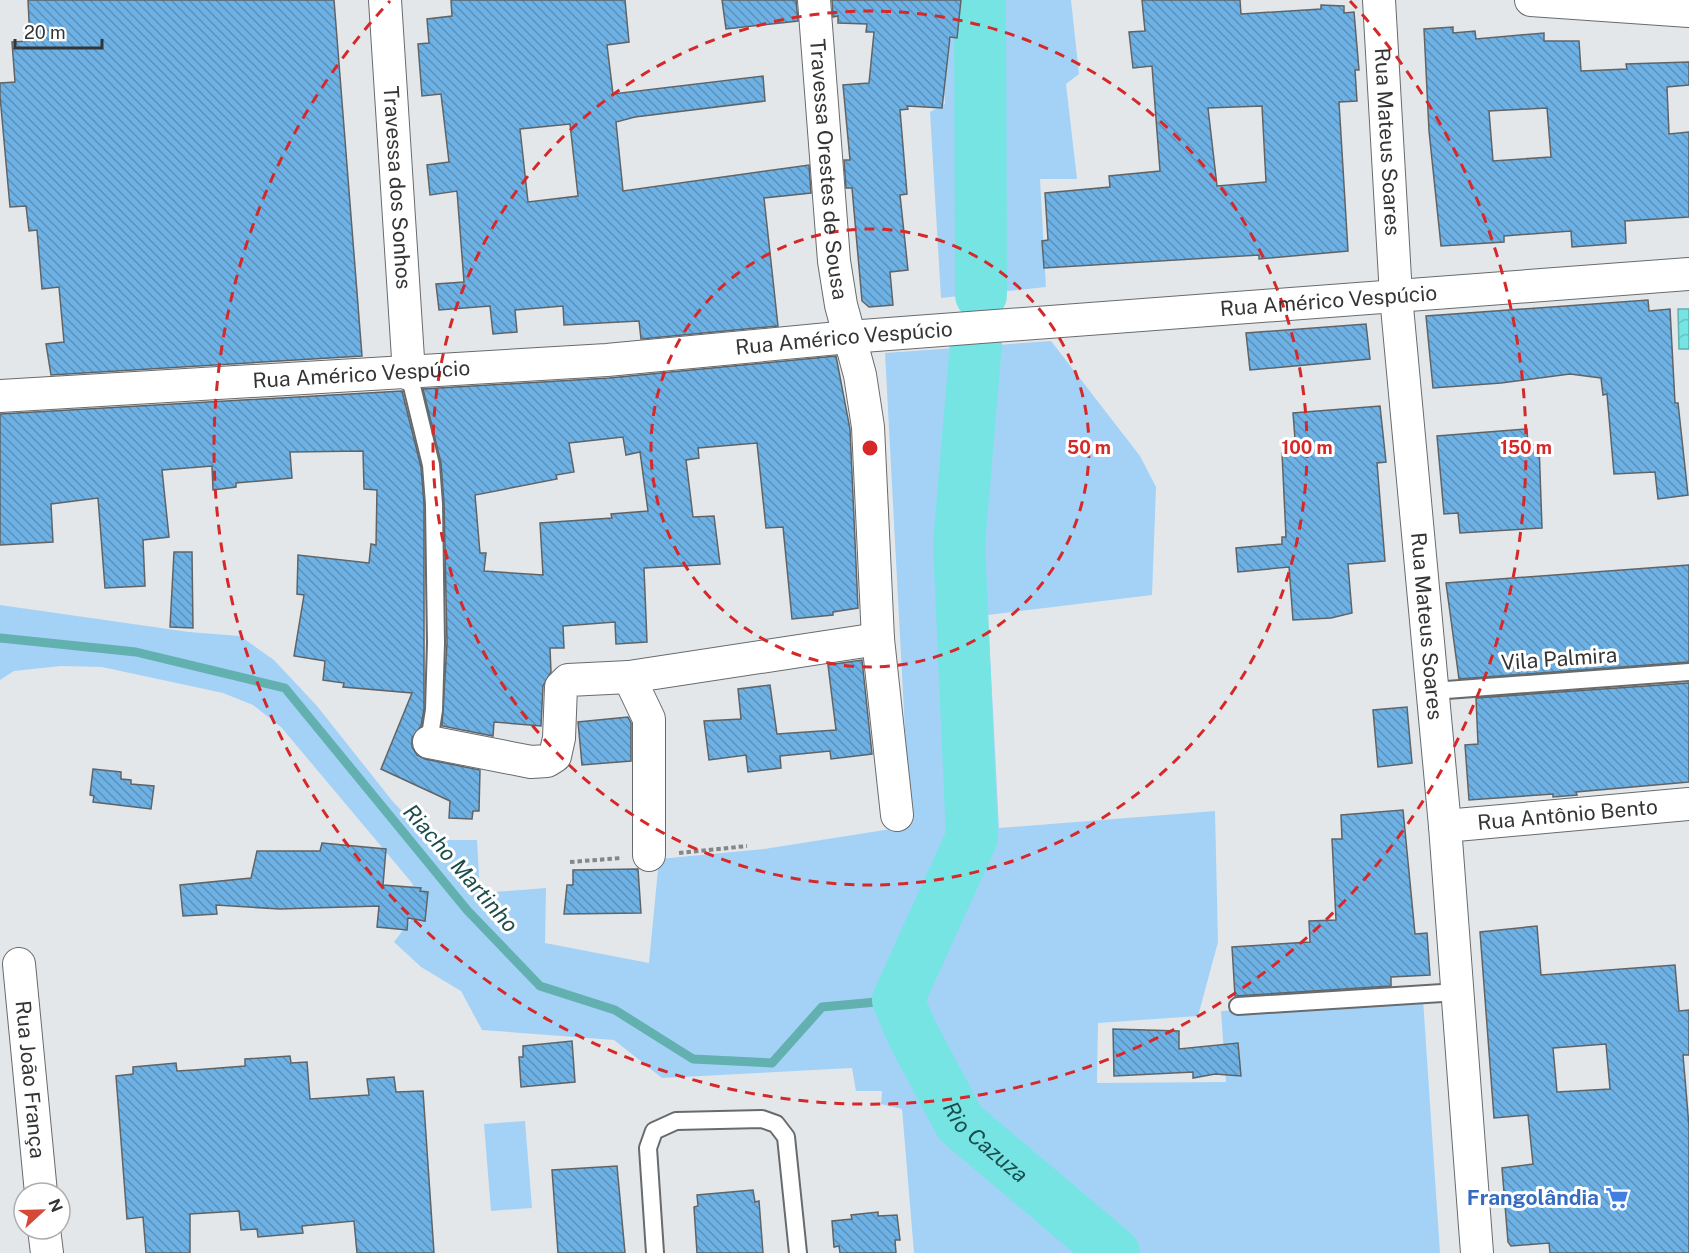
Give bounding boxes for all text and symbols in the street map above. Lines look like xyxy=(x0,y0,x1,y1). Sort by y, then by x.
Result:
scale bar xyxy=(15,12,102,50)
text: 20 m xyxy=(24,22,66,43)
street label: Travessa Orestes de Sousa xyxy=(805,38,853,301)
street label: Rua Mateus Soares xyxy=(1370,47,1406,236)
street label: Travessa dos Sonhos xyxy=(379,85,417,290)
street label: Rua Américo Vespúcio xyxy=(1219,280,1438,321)
street label: Rua Américo Vespúcio xyxy=(734,316,953,360)
street label: Rua Américo Vespúcio xyxy=(252,355,471,393)
text: 50 m xyxy=(1067,437,1111,458)
text: 100 m xyxy=(1281,437,1333,458)
text: 150 m xyxy=(1500,437,1552,458)
centre of rings xyxy=(860,438,880,458)
street label: Rua Mateus Soares xyxy=(1406,531,1448,721)
street label: Vila Palmira xyxy=(1500,642,1618,675)
street label: Rua Antônio Bento xyxy=(1476,794,1659,835)
water label: Riacho Martinho xyxy=(398,799,524,937)
street label: Rua João França xyxy=(11,999,51,1159)
water label: Rio Cazuza xyxy=(938,1097,1033,1188)
north arrow xyxy=(12,1181,72,1241)
place label: Frangolândia xyxy=(1467,1185,1599,1210)
supermarket icon: Frangolândia xyxy=(1604,1185,1630,1211)
text: N xyxy=(44,1196,67,1215)

